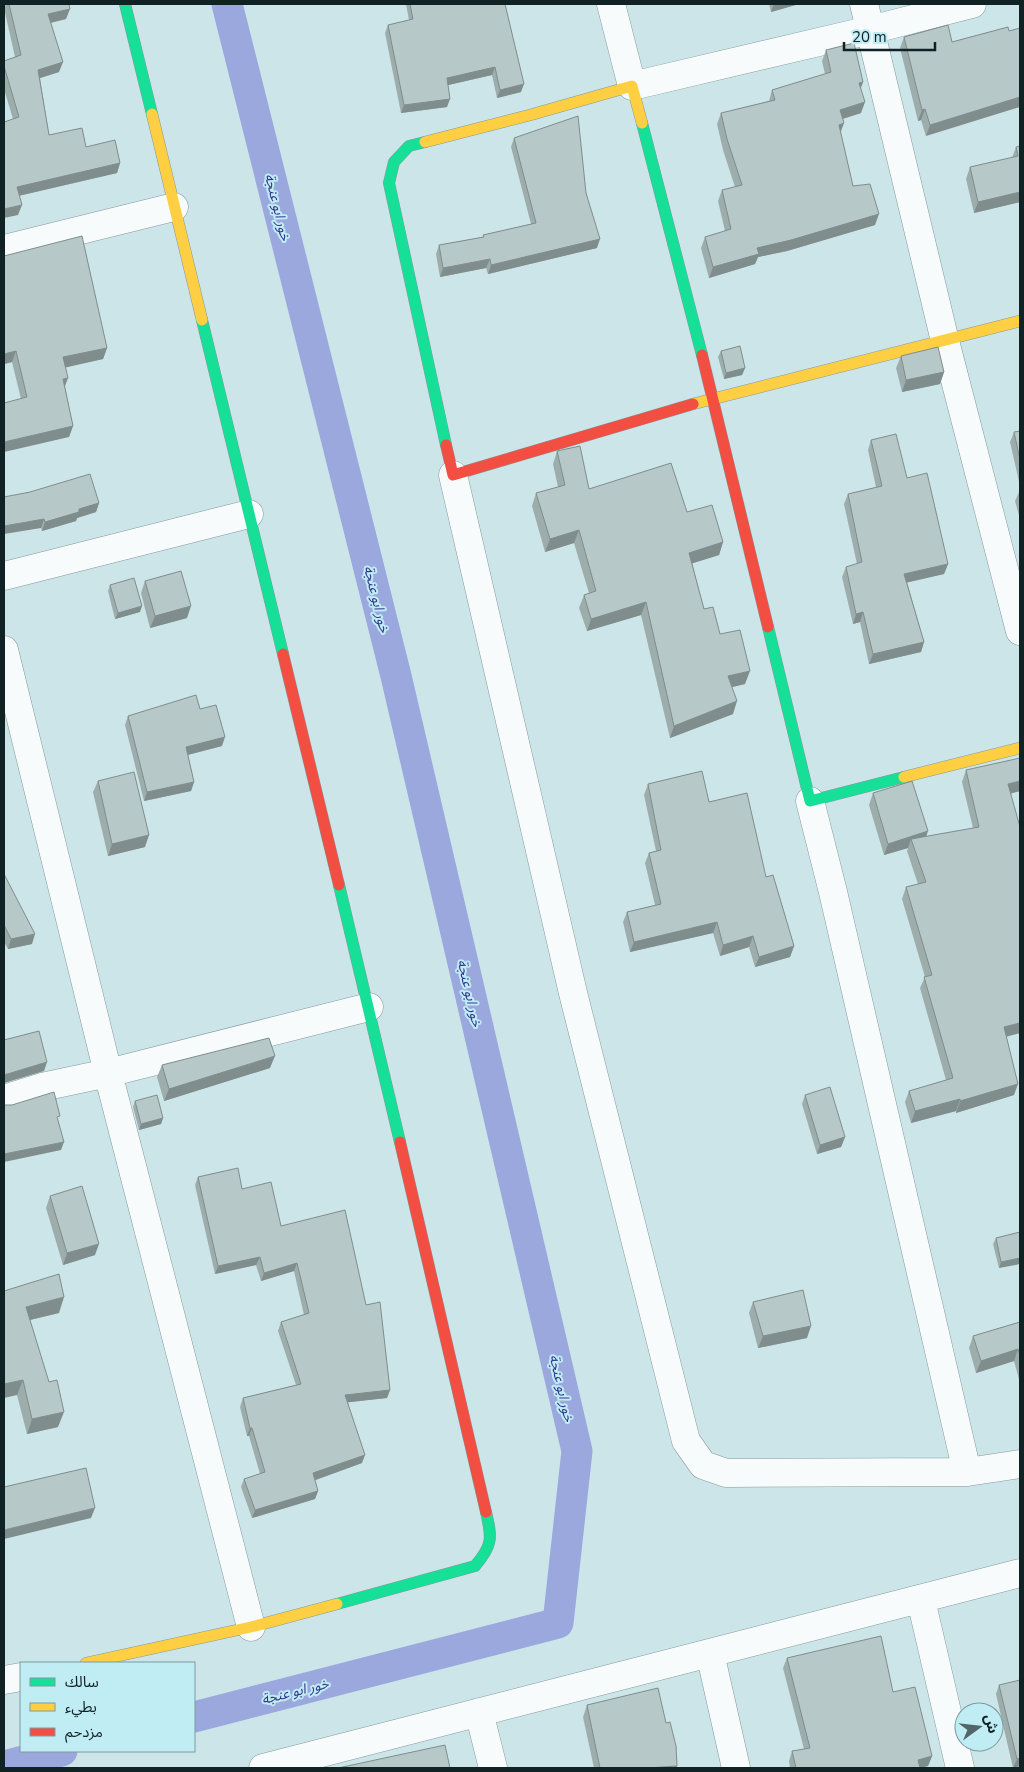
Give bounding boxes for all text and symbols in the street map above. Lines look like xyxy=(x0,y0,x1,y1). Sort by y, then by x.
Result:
scale bar xyxy=(844,20,935,52)
text: 20 m xyxy=(852,27,887,47)
water label: خور ابو عنجة xyxy=(260,172,295,243)
water label: خور ابو عنجة xyxy=(359,564,394,635)
water label: خور ابو عنجة xyxy=(453,958,487,1029)
water label: خور ابو عنجة xyxy=(545,1353,579,1424)
legend xyxy=(20,1662,195,1752)
text: سالك xyxy=(65,1672,99,1692)
water label: خور ابو عنجة xyxy=(260,1674,331,1709)
text: بطيء xyxy=(65,1697,97,1718)
north arrow xyxy=(954,1702,1004,1752)
text: ش xyxy=(979,1712,1003,1735)
text: مزدحم xyxy=(65,1722,103,1743)

